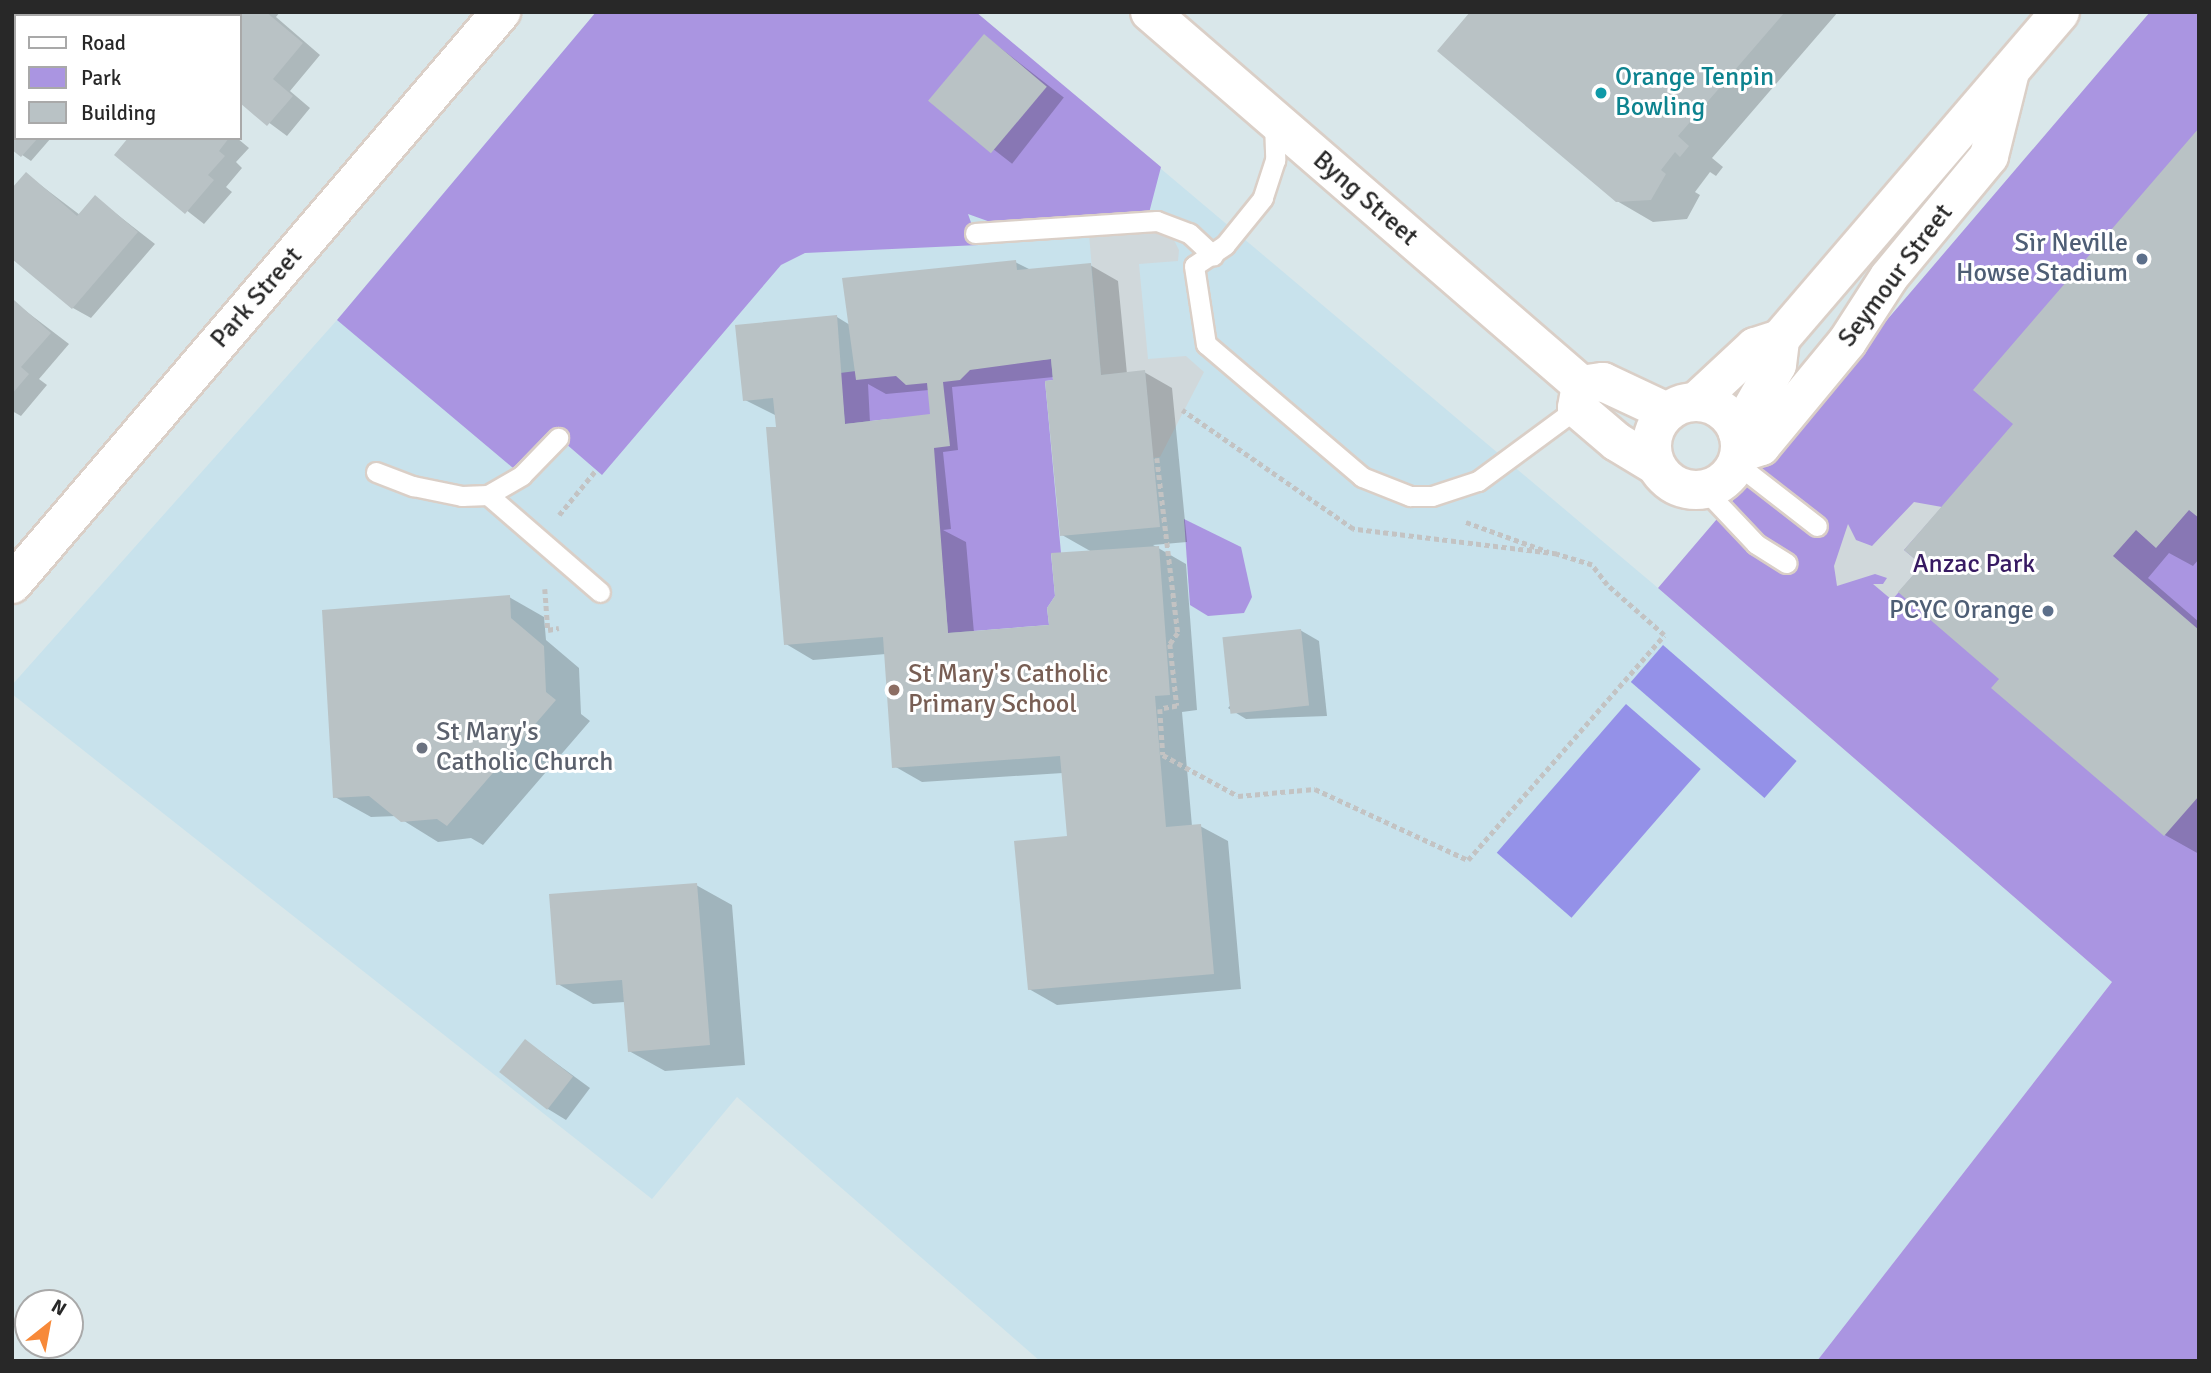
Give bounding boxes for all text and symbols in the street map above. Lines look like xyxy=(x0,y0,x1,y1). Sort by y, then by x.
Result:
legend xyxy=(14,14,242,140)
text: Road xyxy=(81,30,126,56)
place label: Orange Tenpin Bowling xyxy=(1615,62,1774,124)
text: Park xyxy=(81,65,121,91)
marker: Orange Tenpin Bowling xyxy=(1593,85,1609,101)
text: Building xyxy=(81,100,156,126)
street label: Byng Street xyxy=(1306,145,1424,253)
street label: Seymour Street xyxy=(1832,198,1960,354)
place label: Sir Neville Howse Stadium xyxy=(1956,228,2128,290)
street label: Park Street xyxy=(205,241,309,355)
marker: Sir Neville Howse Stadium xyxy=(2134,251,2150,267)
park label: Anzac Park xyxy=(1913,549,2035,581)
place label: PCYC Orange xyxy=(1889,595,2034,627)
marker: PCYC Orange xyxy=(2040,603,2056,619)
place label: St Mary's Catholic Primary School xyxy=(908,659,1108,720)
marker: St Mary's Catholic Primary School xyxy=(886,682,902,698)
place label: St Mary's Catholic Church xyxy=(436,717,613,778)
marker: St Mary's Catholic Church xyxy=(414,740,430,756)
north arrow xyxy=(14,1289,84,1359)
text: N xyxy=(47,1294,71,1321)

